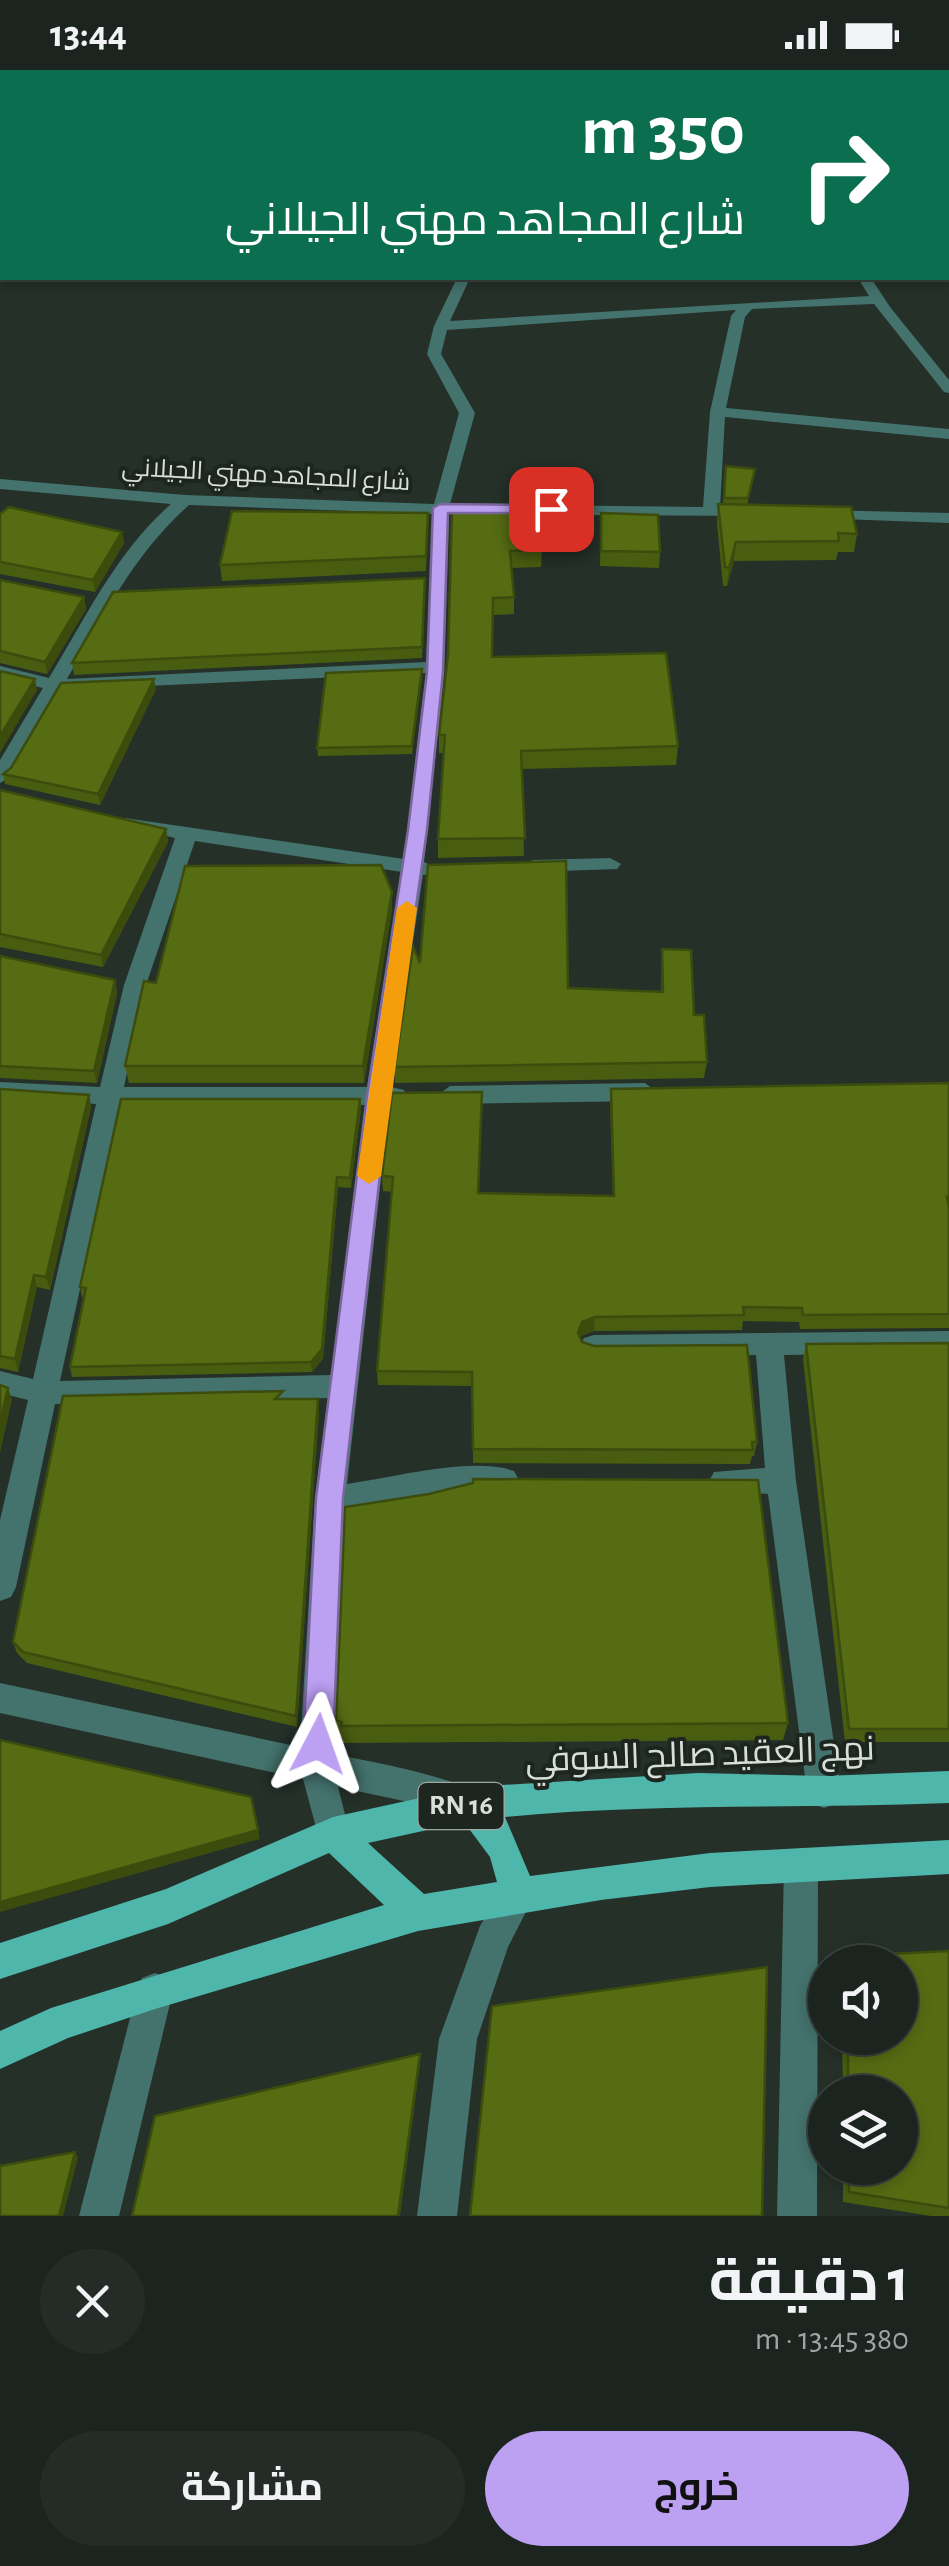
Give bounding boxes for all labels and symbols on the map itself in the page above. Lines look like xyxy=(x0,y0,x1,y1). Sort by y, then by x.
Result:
street label: شارع المجاهد مهني الجيلاني xyxy=(121,454,411,501)
pin xyxy=(509,467,594,552)
position arrow xyxy=(266,1692,370,1796)
street label: نهج العقيد صالح السوفي xyxy=(525,1731,876,1787)
road number: RN 16 xyxy=(418,1783,504,1829)

